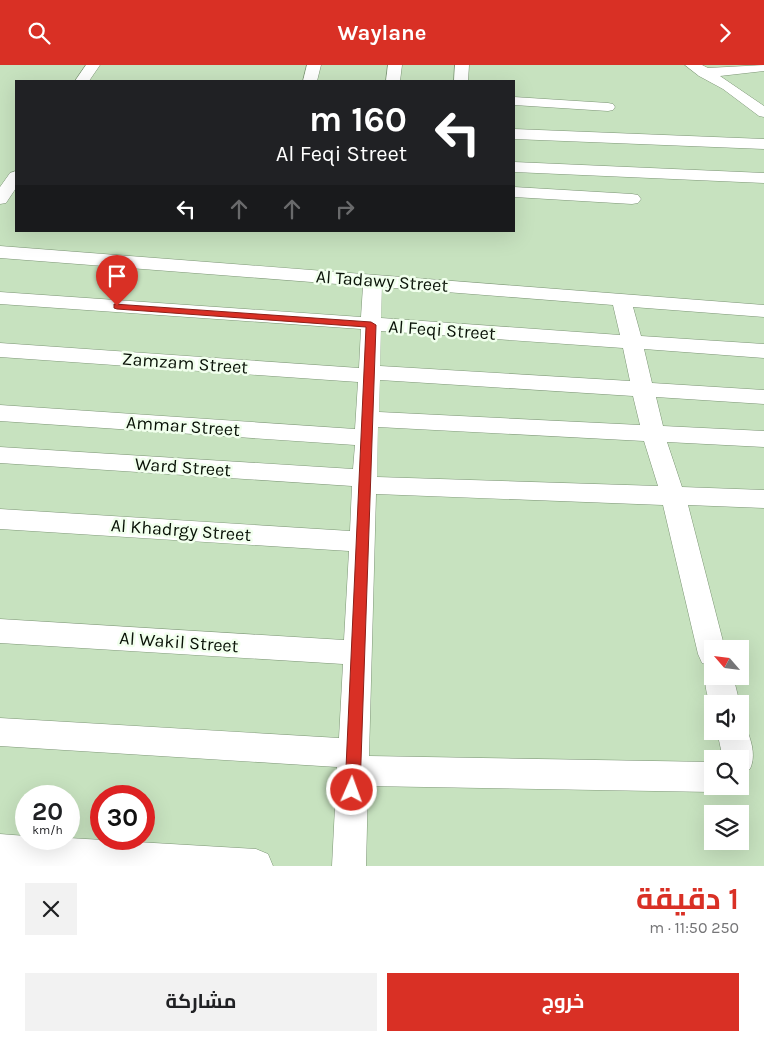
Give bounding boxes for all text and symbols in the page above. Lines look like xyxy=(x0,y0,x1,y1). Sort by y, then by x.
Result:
icon: search xyxy=(25,19,53,47)
icon: forward xyxy=(711,19,739,47)
text: Waylane xyxy=(338,20,426,46)
text: 160 m xyxy=(309,99,407,140)
icon: left xyxy=(425,100,490,165)
text: Al Feqi Street xyxy=(276,141,407,167)
icon: left xyxy=(172,195,200,223)
icon: ahead xyxy=(225,195,253,223)
icon: ahead xyxy=(278,195,306,223)
icon: right xyxy=(331,195,359,223)
pin xyxy=(96,255,138,306)
icon: arrive xyxy=(103,262,131,290)
street label: Al Tadawy Street xyxy=(315,265,449,297)
street label: Al Feqi Street xyxy=(388,315,497,345)
street label: Zamzam Street xyxy=(121,348,249,378)
street label: Ammar Street xyxy=(125,411,241,441)
street label: Ward Street xyxy=(134,453,232,481)
street label: Al Khadrgy Street xyxy=(110,514,252,546)
street label: Al Wakil Street xyxy=(119,627,240,657)
north arrow xyxy=(704,640,749,685)
map controls xyxy=(704,640,749,850)
button: sound xyxy=(704,695,749,740)
button: search xyxy=(704,750,749,795)
position arrow xyxy=(325,763,377,815)
speed limit sign: 30 xyxy=(90,785,155,850)
text: 20 xyxy=(32,797,63,826)
button: layers xyxy=(704,805,749,850)
text: km/h xyxy=(32,823,63,837)
text: 1 دقيقة xyxy=(636,881,739,917)
button: close xyxy=(25,883,77,935)
text: 250 m · 11:50 xyxy=(649,918,739,937)
button: مشاركة xyxy=(25,973,377,1031)
button: خروج xyxy=(387,973,739,1031)

